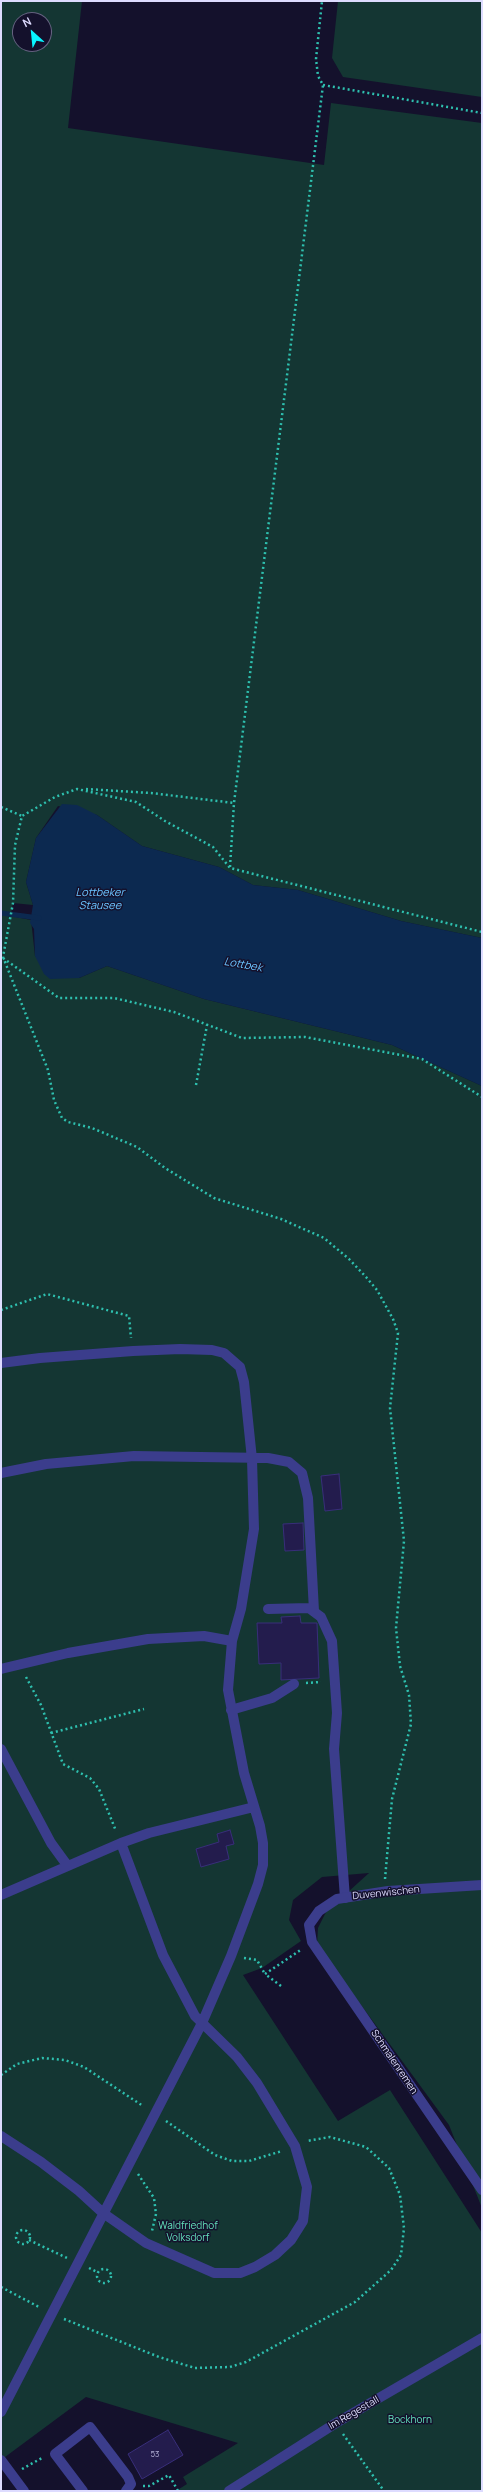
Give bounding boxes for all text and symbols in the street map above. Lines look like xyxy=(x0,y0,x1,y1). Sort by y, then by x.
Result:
north arrow xyxy=(12,12,52,52)
text: N xyxy=(20,13,34,30)
water label: Lottbeker Stausee xyxy=(76,886,124,912)
water label: Lottbek xyxy=(223,955,263,975)
street label: Duvenwischen xyxy=(352,1884,420,1902)
street label: Schmalenremen xyxy=(368,2028,420,2096)
park label: Waldfriedhof Volksdorf xyxy=(158,2220,218,2244)
street label: Im Regestall xyxy=(327,2394,381,2432)
park label: Bockhorn xyxy=(388,2414,432,2426)
house number: 53 xyxy=(150,2450,160,2460)

